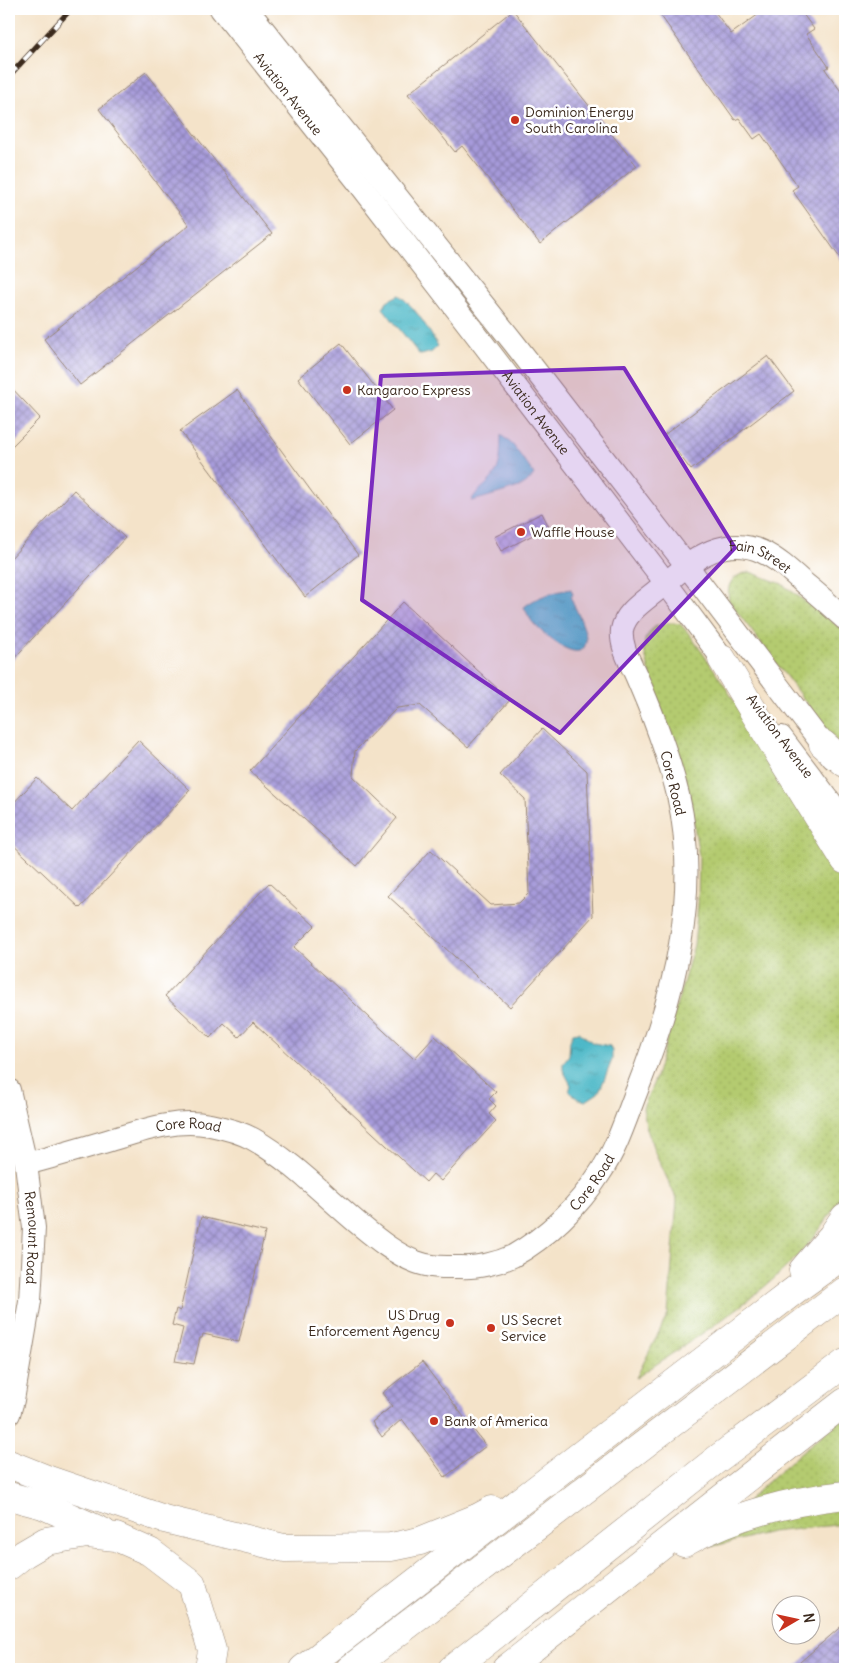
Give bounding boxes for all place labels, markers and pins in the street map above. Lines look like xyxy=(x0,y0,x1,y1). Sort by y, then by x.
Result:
place label: Dominion Energy South Carolina xyxy=(525,103,634,137)
marker: Dominion Energy South Carolina xyxy=(509,114,521,126)
place label: Kangaroo Express xyxy=(357,381,471,399)
marker: Kangaroo Express xyxy=(341,384,353,396)
place label: Waffle House xyxy=(531,523,614,541)
marker: Waffle House xyxy=(515,526,527,538)
place label: US Drug Enforcement Agency xyxy=(308,1306,440,1340)
place label: US Secret Service xyxy=(501,1311,562,1345)
marker: US Drug Enforcement Agency xyxy=(444,1317,456,1329)
marker: US Secret Service xyxy=(485,1322,497,1334)
place label: Bank of America xyxy=(444,1412,548,1430)
marker: Bank of America xyxy=(428,1415,440,1427)

